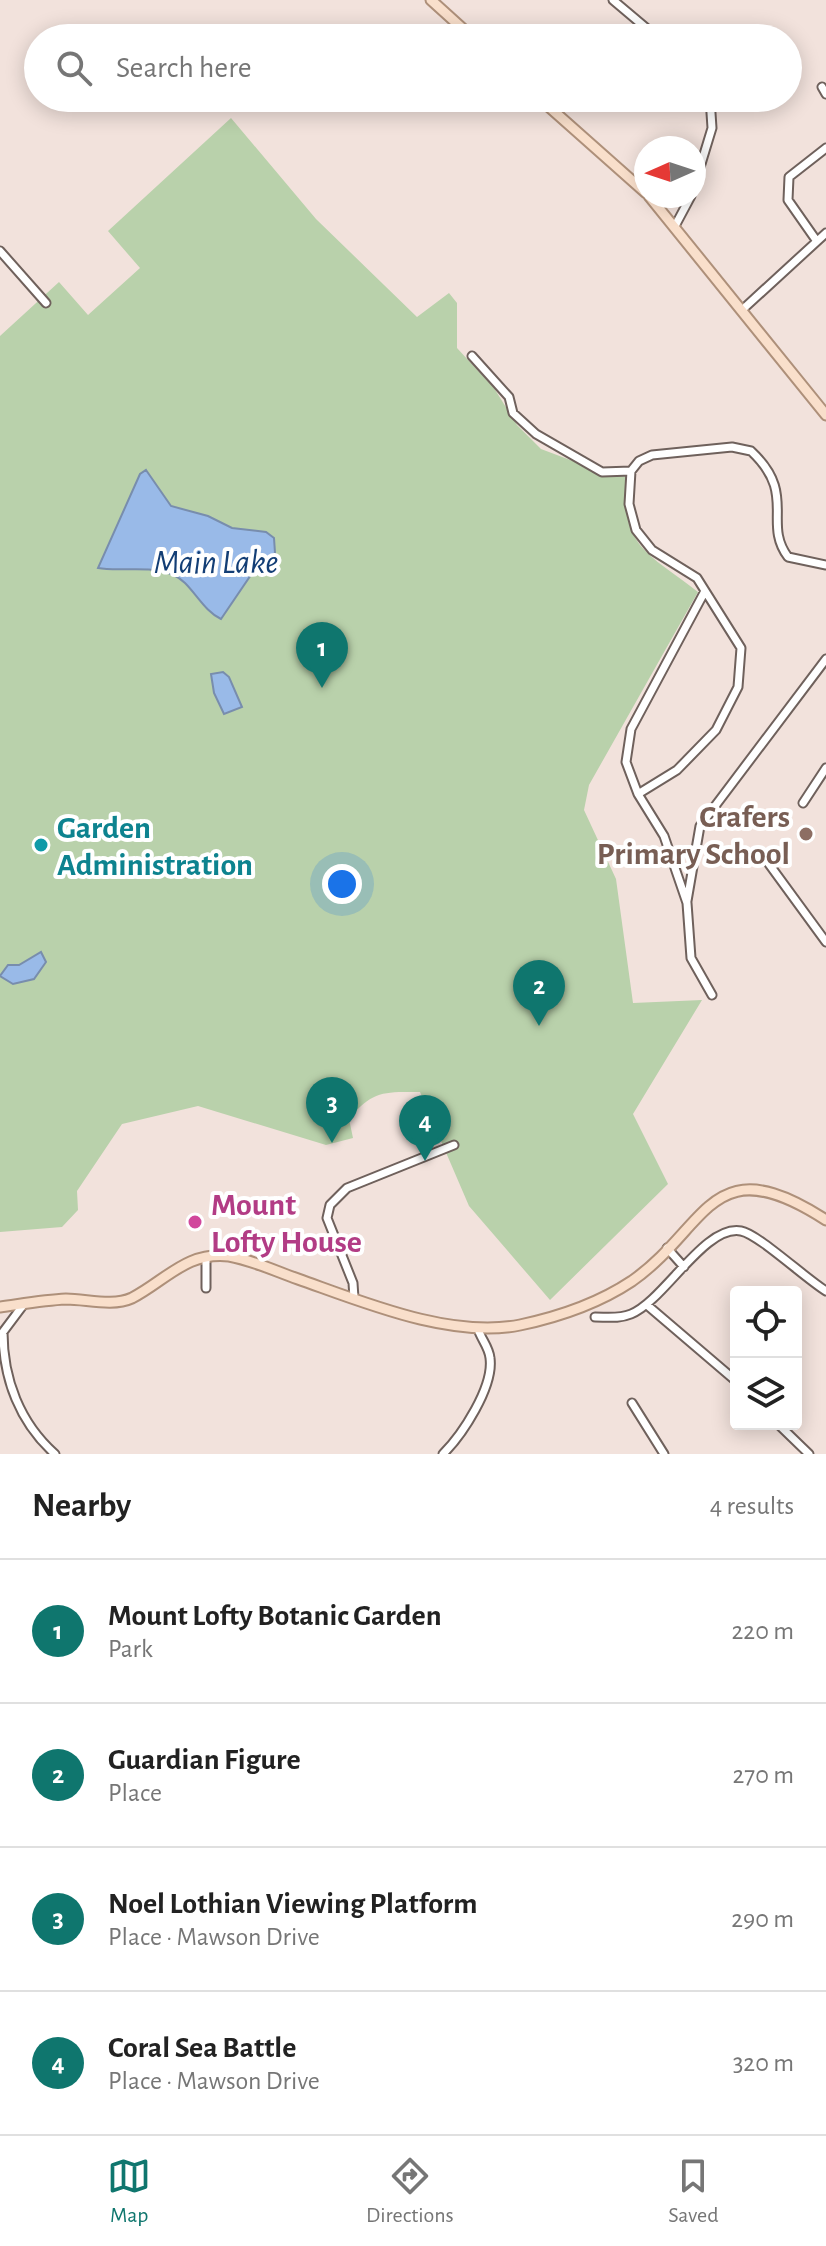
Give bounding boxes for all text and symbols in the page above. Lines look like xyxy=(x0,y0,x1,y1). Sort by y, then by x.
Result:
search box xyxy=(24,24,802,112)
icon: search xyxy=(52,46,96,90)
text: Search here xyxy=(116,53,252,83)
north arrow xyxy=(634,136,706,208)
water label: Main Lake xyxy=(154,546,278,580)
pin: 1 xyxy=(296,622,348,688)
place label: Crafers Primary School xyxy=(597,801,790,870)
place label: Garden Administration xyxy=(57,812,253,881)
marker: Crafers Primary School xyxy=(797,825,815,843)
marker: Garden Administration xyxy=(32,836,50,854)
your location xyxy=(322,864,362,904)
pin: 2 xyxy=(513,960,565,1026)
pin: 3 xyxy=(306,1077,358,1143)
pin: 4 xyxy=(399,1095,451,1161)
place label: Mount Lofty House xyxy=(211,1189,362,1258)
marker: Mount Lofty House xyxy=(186,1213,204,1231)
map controls xyxy=(730,1286,802,1430)
button: locate xyxy=(730,1286,802,1358)
button: layers xyxy=(730,1358,802,1430)
text: Nearby xyxy=(32,1489,131,1523)
text: 4 results xyxy=(710,1493,794,1519)
text: Mount Lofty Botanic Garden xyxy=(108,1601,442,1631)
text: 1 xyxy=(53,1618,63,1644)
text: 220 m xyxy=(732,1618,794,1644)
text: Park xyxy=(108,1636,153,1662)
text: Guardian Figure xyxy=(108,1745,301,1775)
text: 2 xyxy=(52,1762,64,1788)
text: 270 m xyxy=(733,1762,794,1788)
text: Place xyxy=(108,1780,162,1806)
text: Noel Lothian Viewing Platform xyxy=(108,1889,477,1919)
text: 3 xyxy=(52,1906,64,1932)
text: 290 m xyxy=(731,1906,794,1932)
text: Place · Mawson Drive xyxy=(108,1924,320,1950)
text: Coral Sea Battle xyxy=(108,2033,296,2063)
text: 4 xyxy=(51,2050,65,2076)
text: 320 m xyxy=(733,2050,794,2076)
text: Place · Mawson Drive xyxy=(108,2068,320,2094)
tab: Map xyxy=(107,2154,151,2228)
tab: Directions xyxy=(366,2154,454,2228)
tab: Saved xyxy=(668,2154,719,2228)

